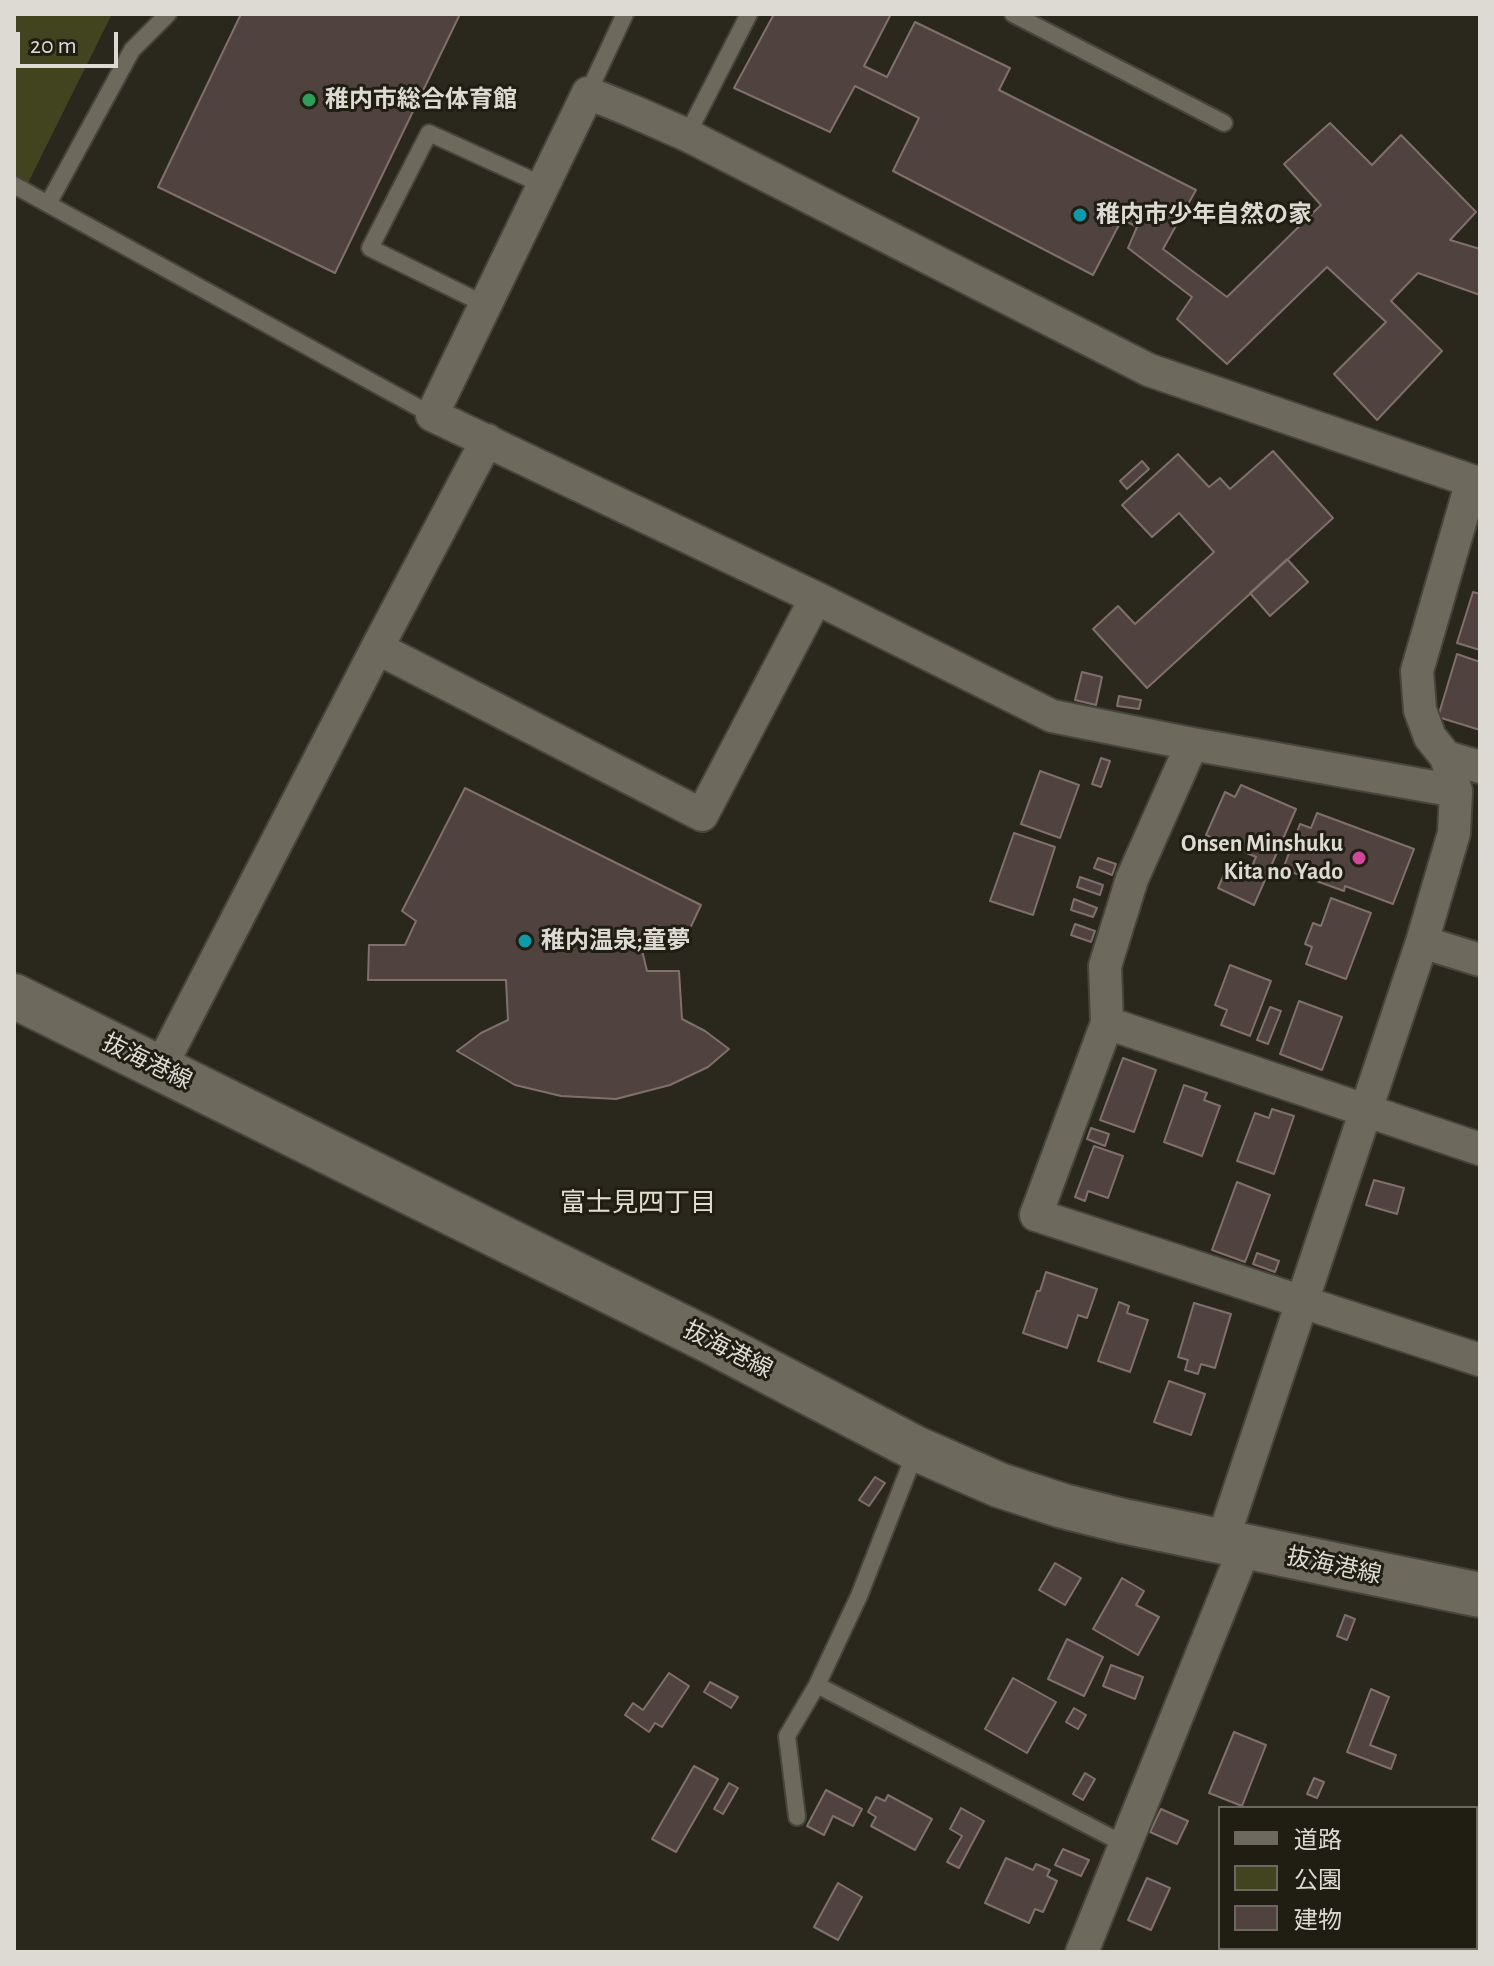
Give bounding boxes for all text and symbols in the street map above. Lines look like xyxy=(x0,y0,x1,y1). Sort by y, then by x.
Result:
scale bar xyxy=(20,16,122,66)
text: 20 m xyxy=(30,34,77,58)
place label: 稚内市総合体育館 xyxy=(325,86,517,114)
marker: 稚内市総合体育館 xyxy=(300,91,318,109)
place label: 稚内市少年自然の家 xyxy=(1096,201,1312,229)
marker: 稚内市少年自然の家 xyxy=(1071,206,1089,224)
place label: Onsen Minshuku Kita no Yado xyxy=(1181,830,1343,886)
marker: Onsen Minshuku Kita no Yado xyxy=(1350,849,1368,867)
place label: 稚内温泉;童夢 xyxy=(541,927,690,955)
marker: 稚内温泉;童夢 xyxy=(516,932,534,950)
street label: 抜海港線 xyxy=(98,1028,196,1096)
district label: 富士見四丁目 xyxy=(560,1187,716,1219)
street label: 抜海港線 xyxy=(679,1315,777,1385)
street label: 抜海港線 xyxy=(1284,1542,1384,1590)
legend xyxy=(1218,1806,1478,1950)
text: 道路 xyxy=(1294,1829,1342,1853)
text: 公園 xyxy=(1294,1869,1342,1893)
text: 建物 xyxy=(1294,1909,1342,1933)

